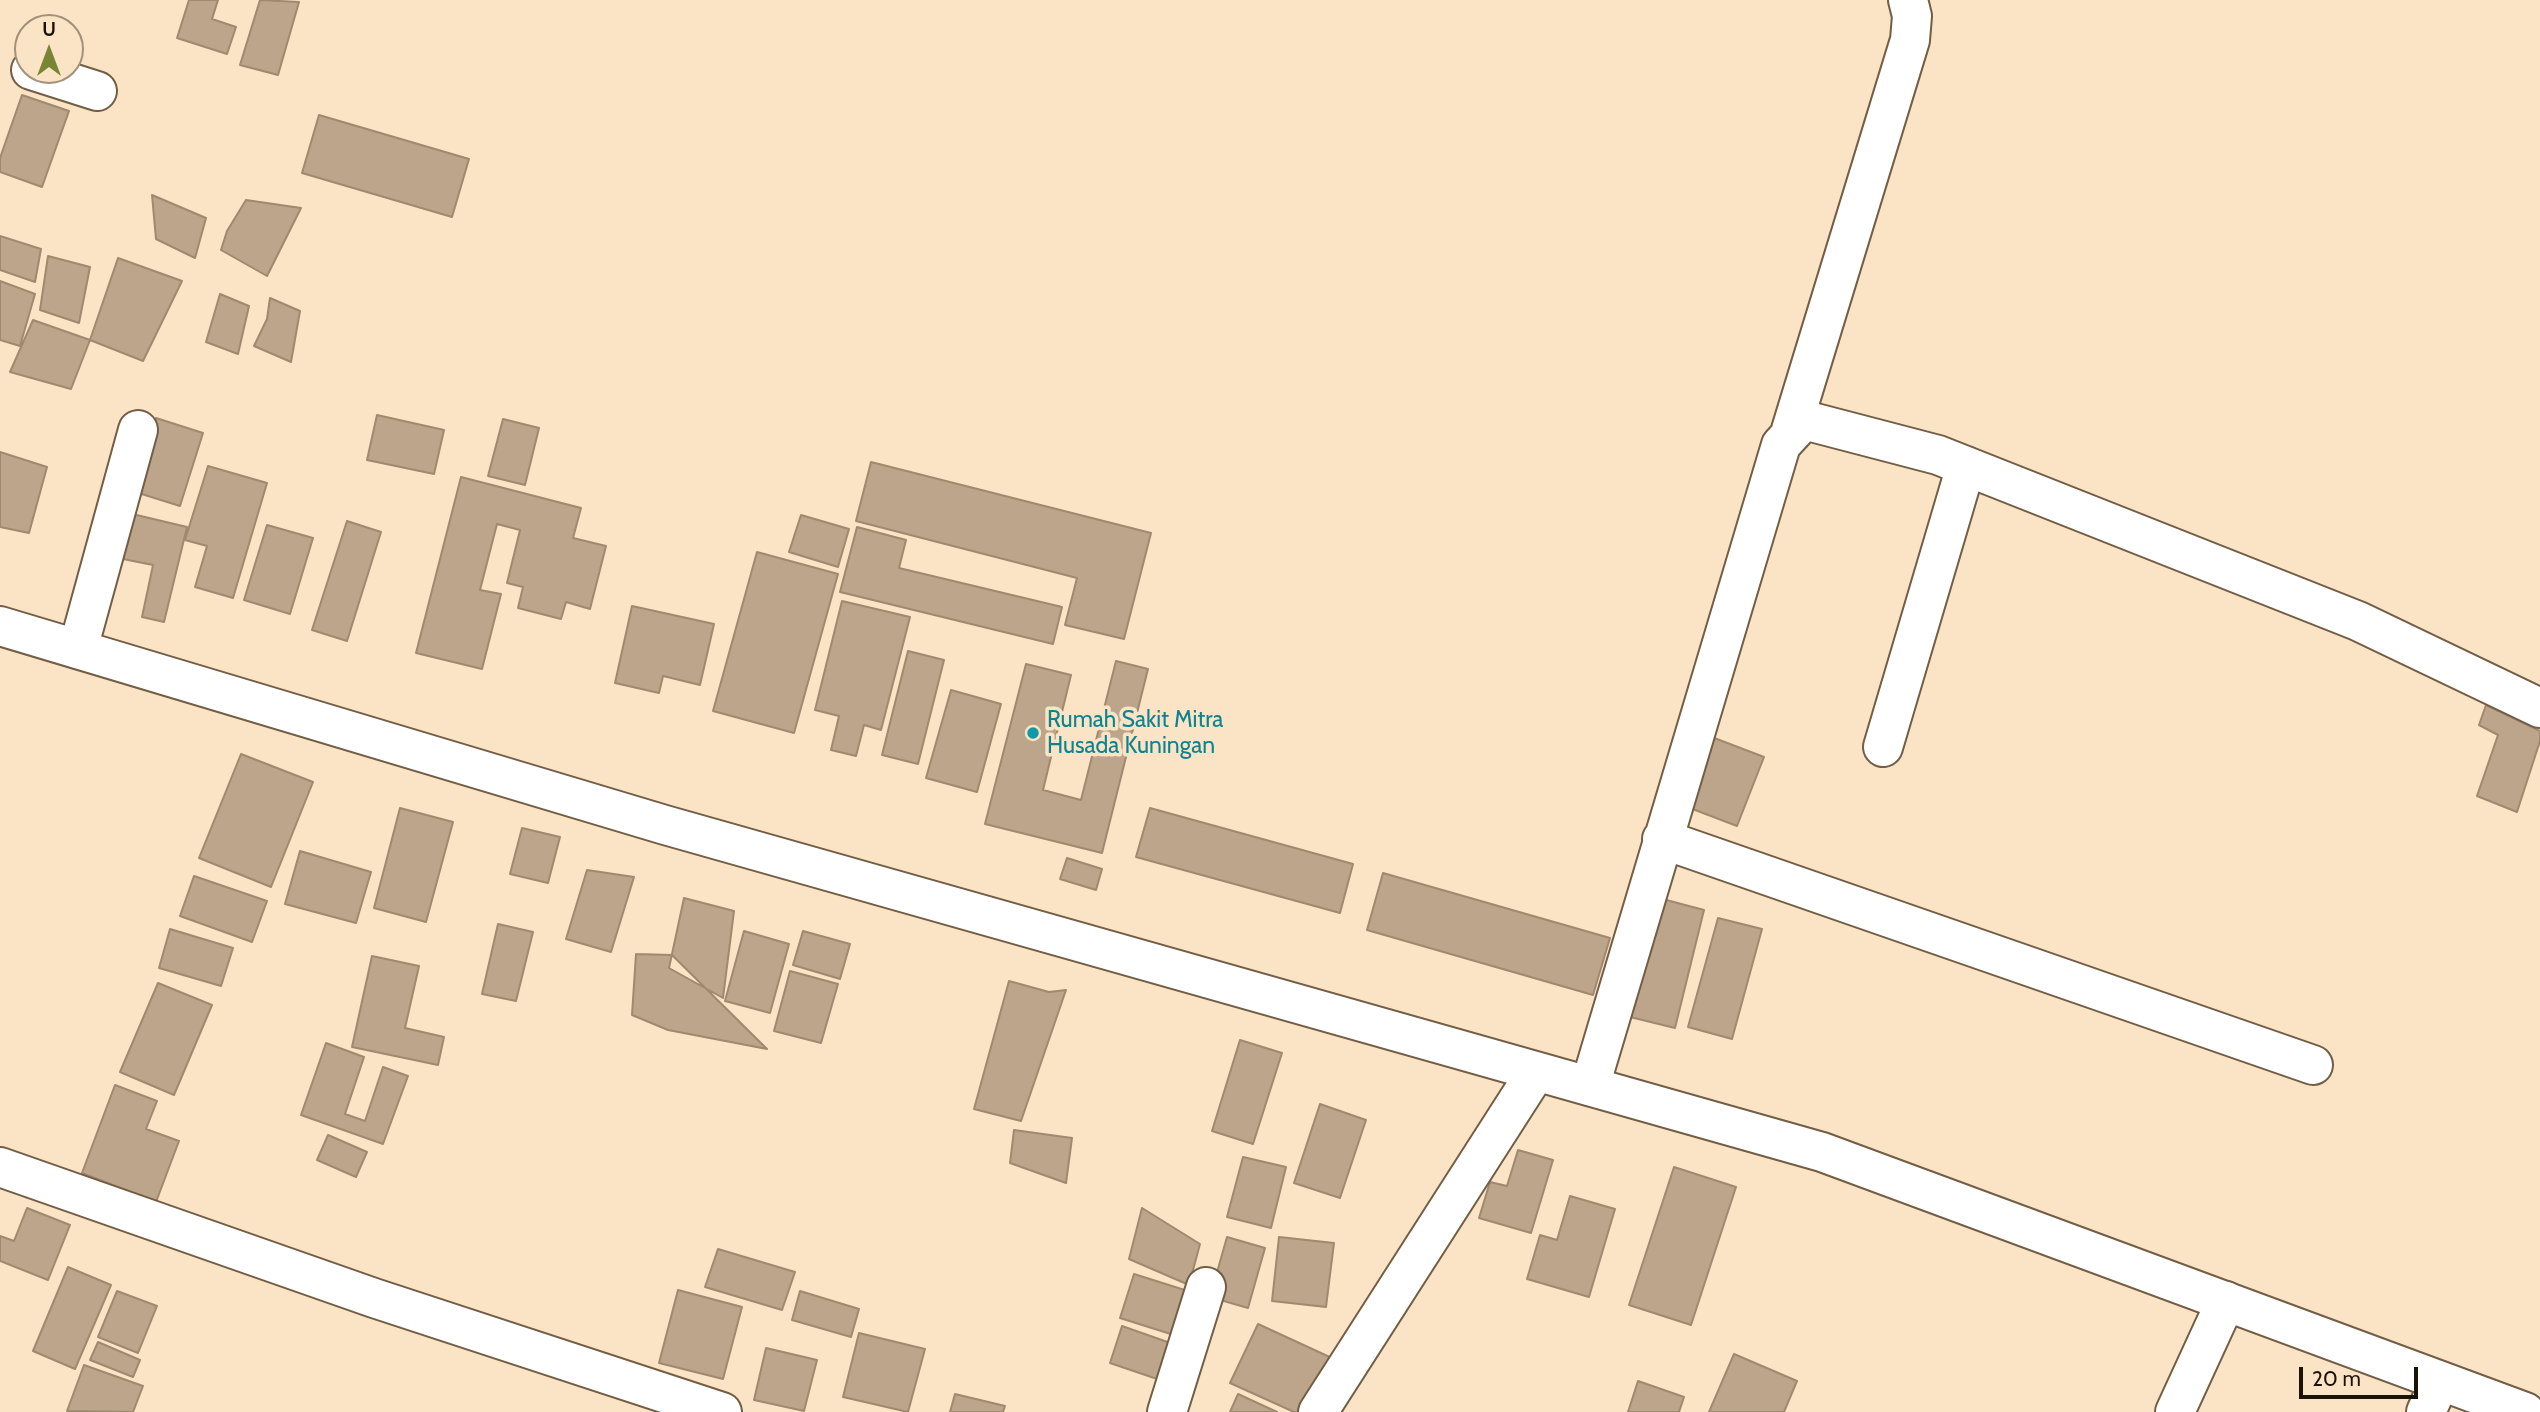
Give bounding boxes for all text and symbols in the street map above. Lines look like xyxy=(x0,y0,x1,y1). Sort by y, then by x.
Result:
north arrow xyxy=(14,14,84,84)
text: U xyxy=(42,18,56,41)
place label: Rumah Sakit Mitra Husada Kuningan xyxy=(1047,706,1223,760)
marker: Rumah Sakit Mitra Husada Kuningan xyxy=(1025,725,1041,741)
scale bar xyxy=(2302,1352,2421,1396)
text: 20 m xyxy=(2312,1366,2361,1391)

